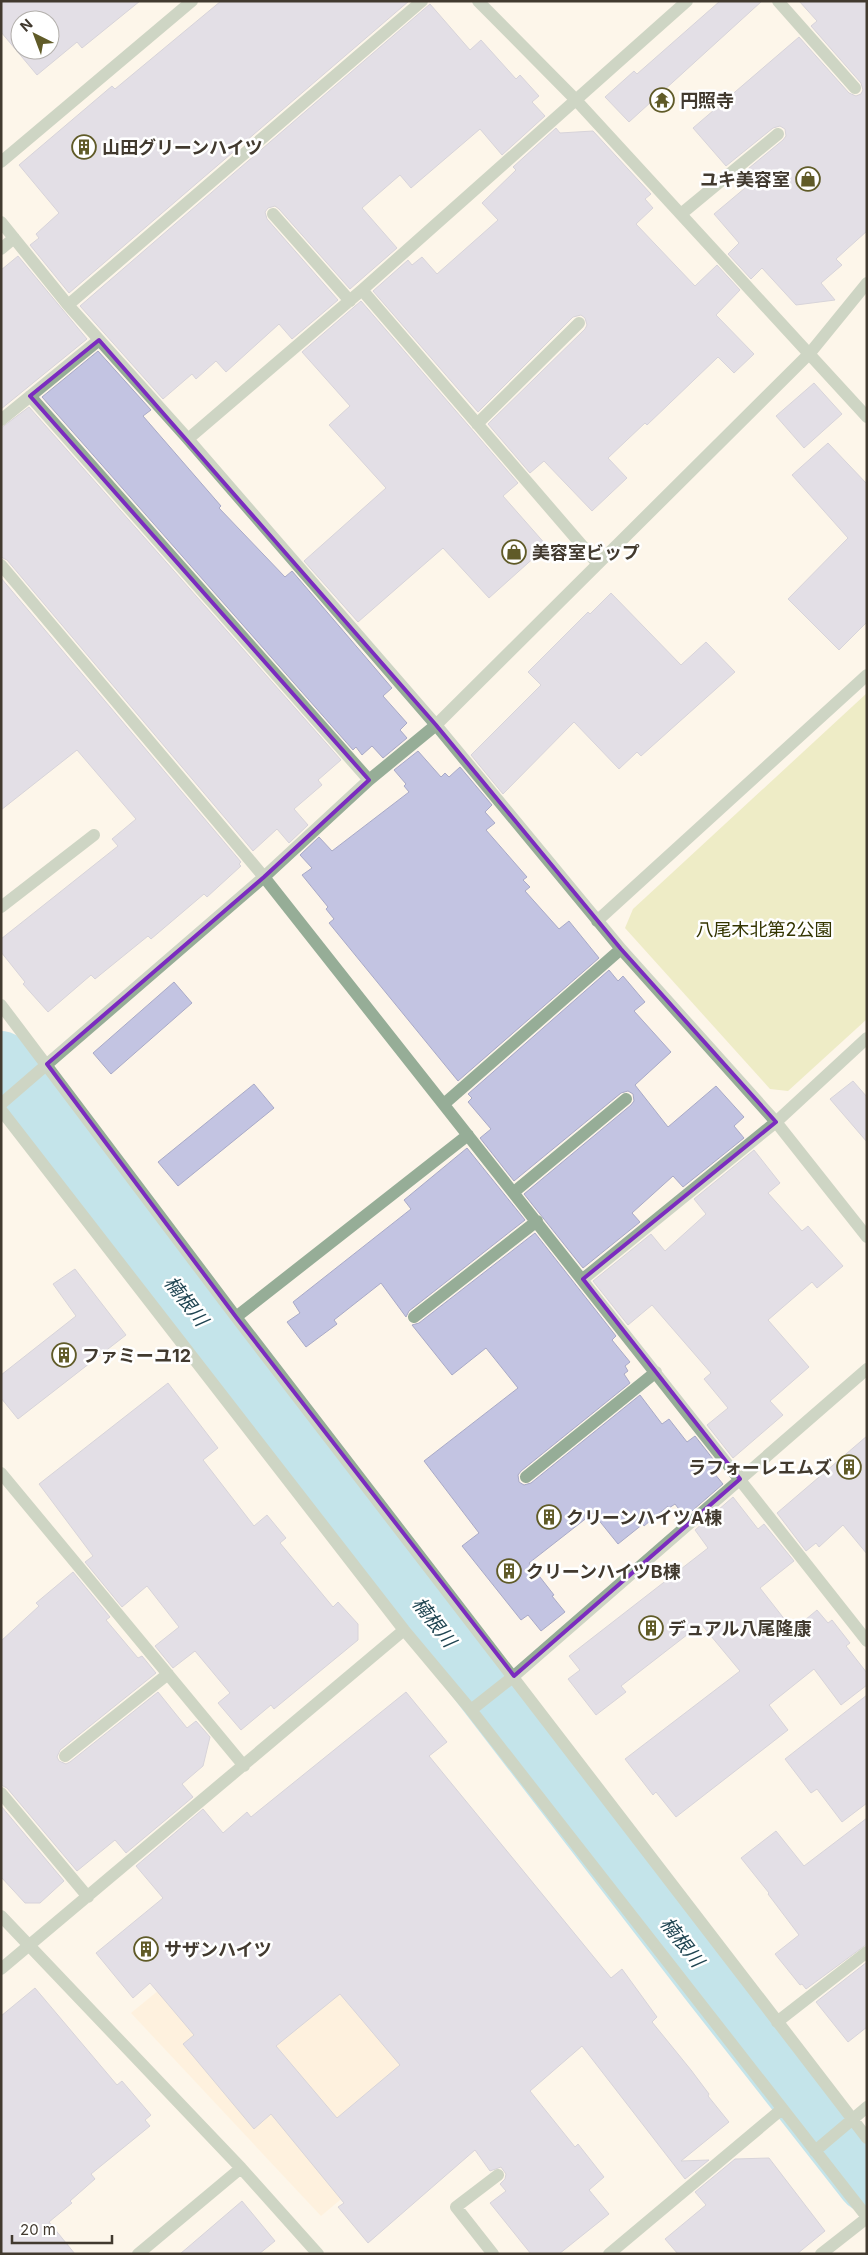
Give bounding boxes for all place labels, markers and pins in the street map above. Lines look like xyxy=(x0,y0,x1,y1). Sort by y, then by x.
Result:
temple icon: 円照寺 xyxy=(649,87,675,113)
place label: 円照寺 xyxy=(680,90,734,111)
building icon: 山田グリーンハイツ xyxy=(71,134,97,160)
place label: 山田グリーンハイツ xyxy=(102,137,263,158)
shop icon: ユキ美容室 xyxy=(795,166,821,192)
place label: ユキ美容室 xyxy=(700,169,790,190)
shop icon: 美容室ビップ xyxy=(501,539,527,565)
place label: 美容室ビップ xyxy=(532,542,640,563)
building icon: ファミーユ12 xyxy=(51,1342,77,1368)
place label: ファミーユ12 xyxy=(82,1345,191,1366)
building icon: ラフォーレエムズ xyxy=(836,1454,862,1480)
place label: ラフォーレエムズ xyxy=(688,1457,832,1478)
building icon: クリーンハイツA棟 xyxy=(536,1504,562,1530)
place label: クリーンハイツA棟 xyxy=(566,1507,722,1528)
building icon: クリーンハイツB棟 xyxy=(496,1558,522,1584)
place label: クリーンハイツB棟 xyxy=(526,1561,681,1582)
building icon: デュアル八尾隆康 xyxy=(638,1615,664,1641)
place label: デュアル八尾隆康 xyxy=(668,1618,811,1639)
building icon: サザンハイツ xyxy=(133,1936,159,1962)
place label: サザンハイツ xyxy=(164,1939,272,1960)

